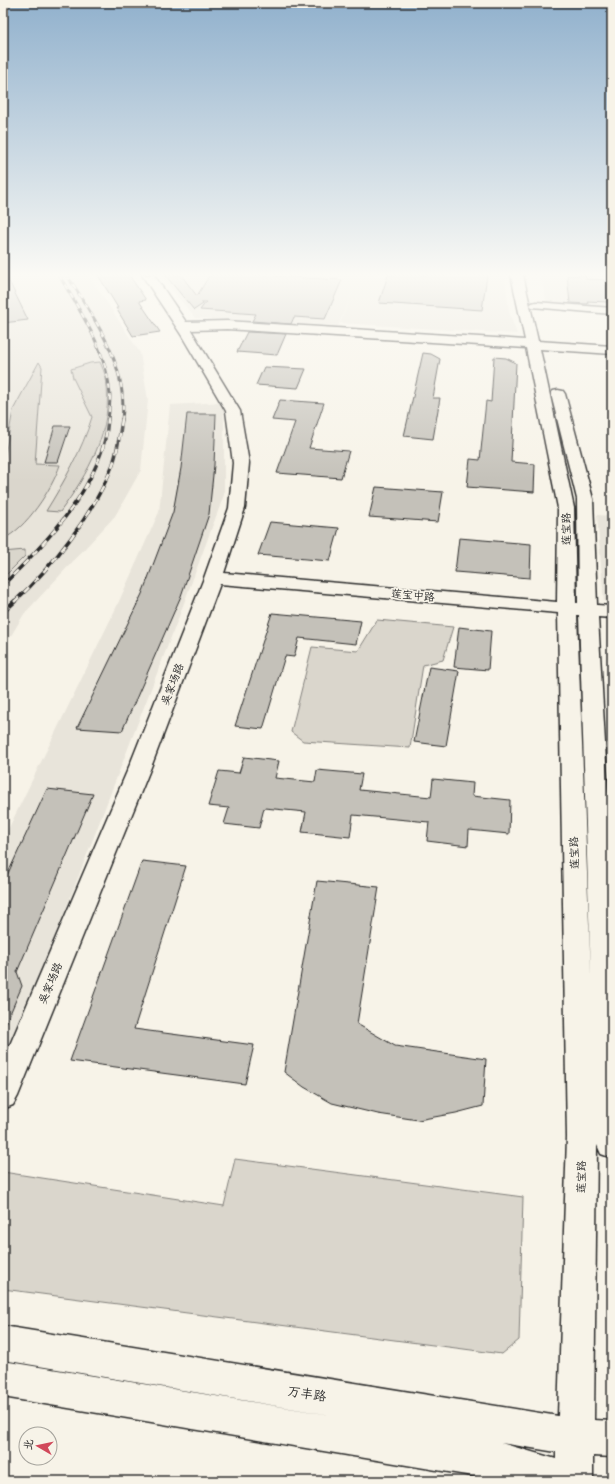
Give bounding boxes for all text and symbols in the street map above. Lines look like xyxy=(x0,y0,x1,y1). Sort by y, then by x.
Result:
street label: 莲宝路 xyxy=(560,512,573,546)
street label: 莲宝中路 xyxy=(390,587,435,604)
street label: 吴家场路 xyxy=(159,661,186,707)
street label: 莲宝路 xyxy=(567,836,582,870)
street label: 吴家场路 xyxy=(36,960,65,1006)
street label: 莲宝路 xyxy=(575,1160,588,1194)
street label: 万丰路 xyxy=(286,1383,327,1405)
north arrow xyxy=(18,1426,58,1466)
text: 北 xyxy=(21,1438,36,1451)

